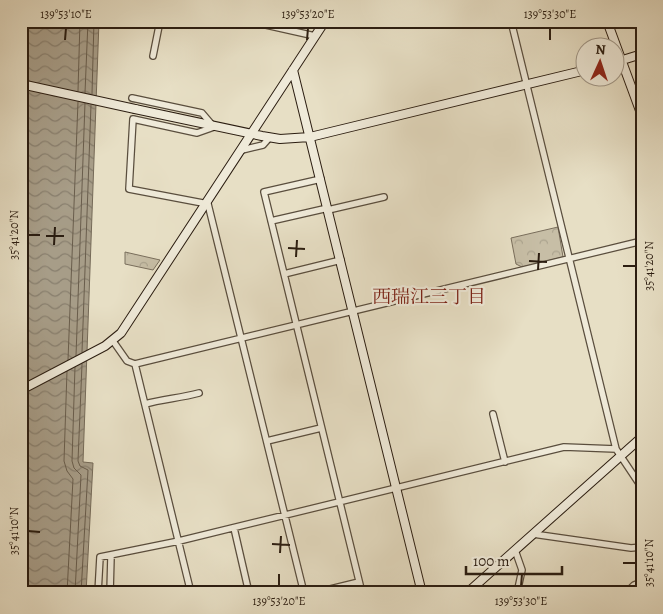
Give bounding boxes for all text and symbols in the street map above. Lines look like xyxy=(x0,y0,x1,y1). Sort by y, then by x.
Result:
text: 139°53'10"E xyxy=(40,6,92,22)
text: 139°53'20"E xyxy=(281,6,335,22)
text: 139°53'30"E xyxy=(524,6,576,22)
north arrow xyxy=(576,38,626,88)
text: N xyxy=(595,40,606,59)
text: 35°41'20"N xyxy=(6,210,22,260)
text: 35°41'20"N xyxy=(641,241,657,291)
district label: 西瑞江三丁目 xyxy=(372,284,486,310)
text: 35°41'10"N xyxy=(6,507,22,555)
text: 35°41'10"N xyxy=(641,539,657,587)
scale bar xyxy=(466,544,562,576)
text: 100 m xyxy=(473,551,510,571)
text: 139°53'20"E xyxy=(252,593,306,609)
text: 139°53'30"E xyxy=(495,593,547,609)

